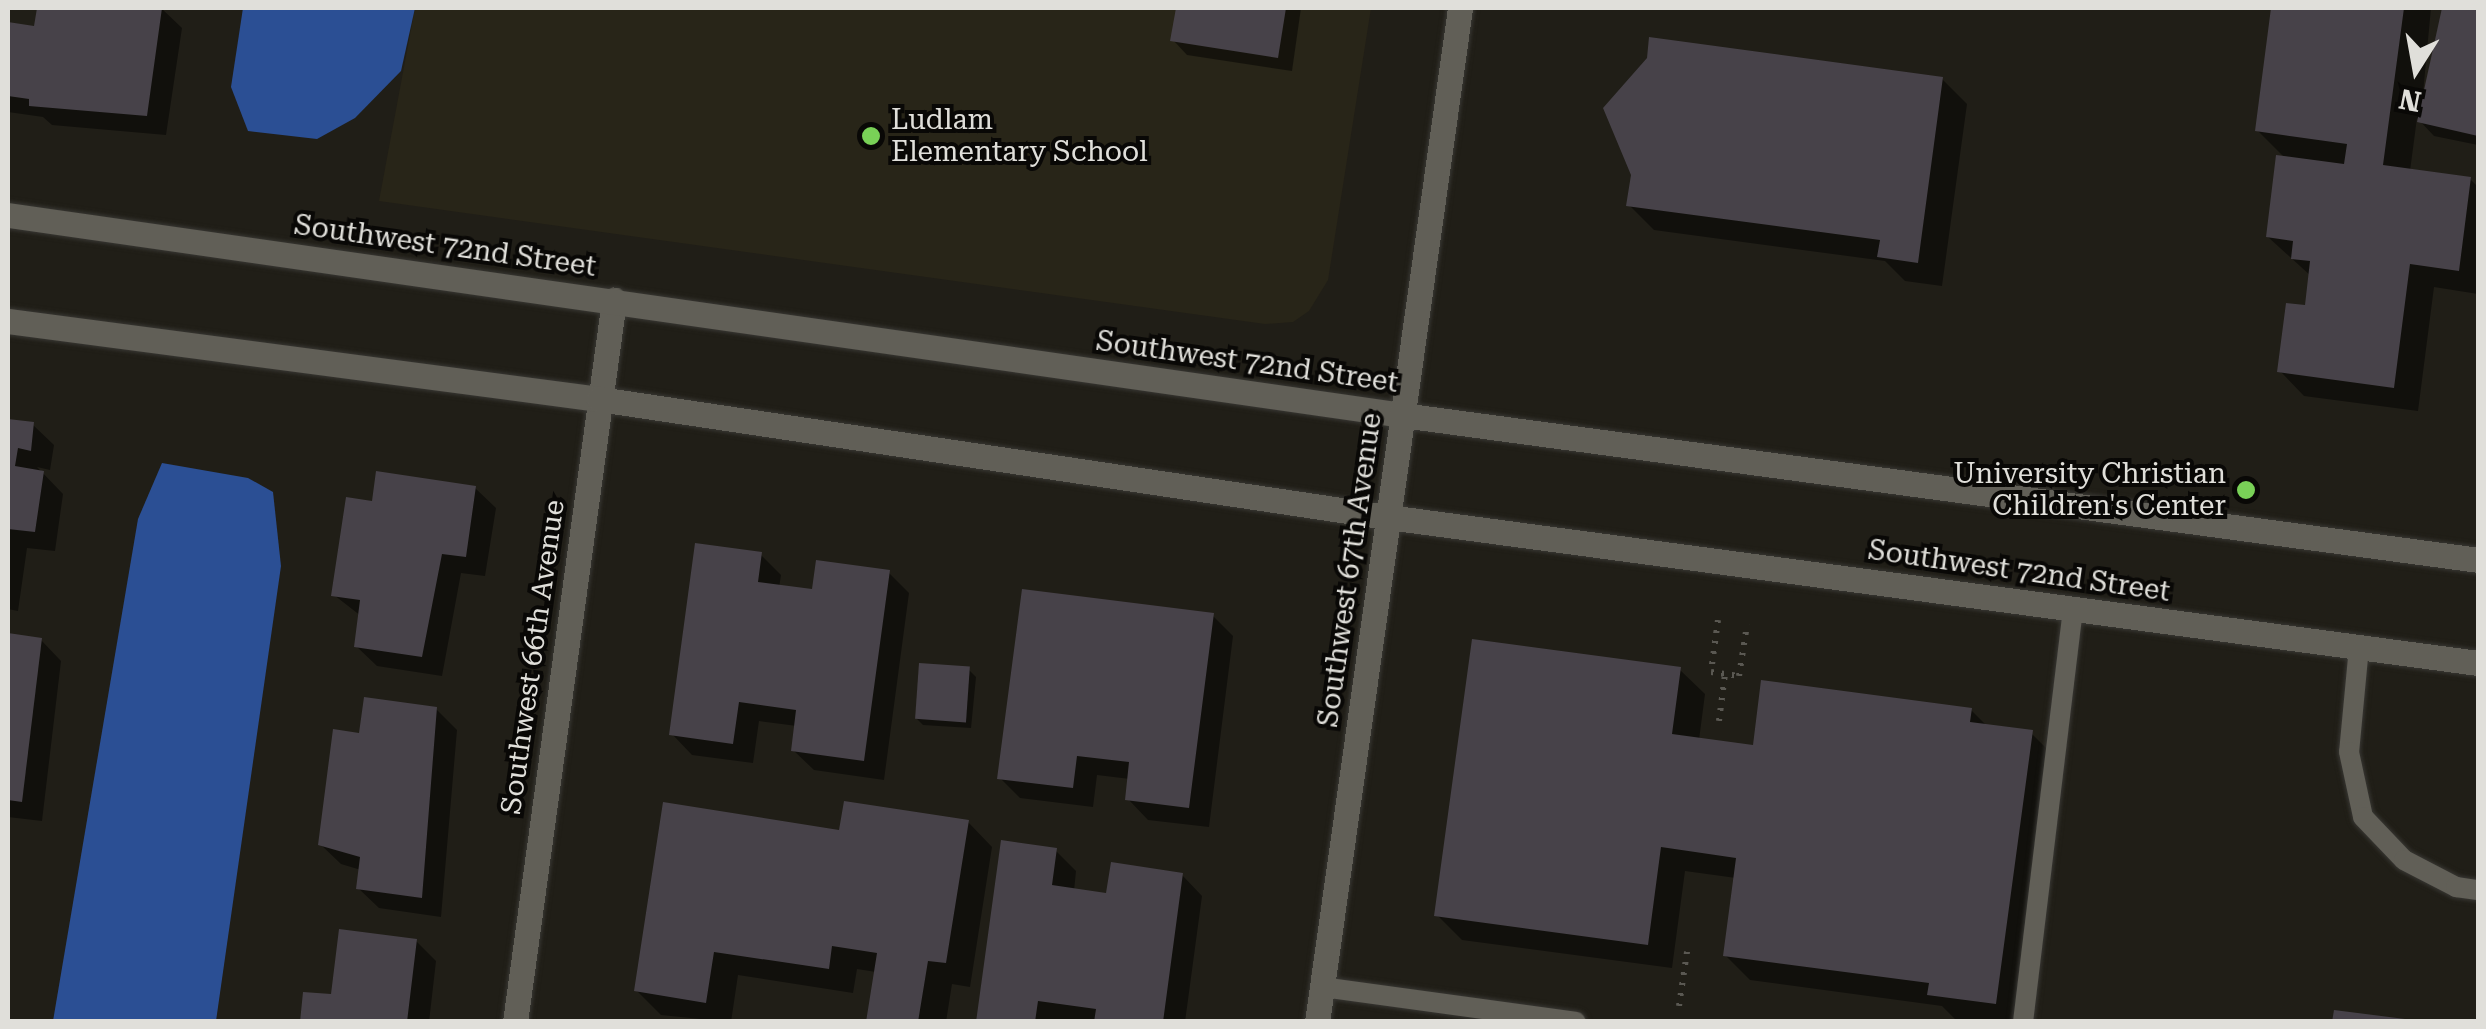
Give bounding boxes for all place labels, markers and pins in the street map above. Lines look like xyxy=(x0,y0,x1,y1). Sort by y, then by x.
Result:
place label: Ludlam Elementary School xyxy=(891,103,1148,169)
marker: Ludlam Elementary School xyxy=(860,125,882,147)
place label: University Christian Children's Center xyxy=(1953,457,2226,523)
marker: University Christian Children's Center xyxy=(2235,479,2257,501)

